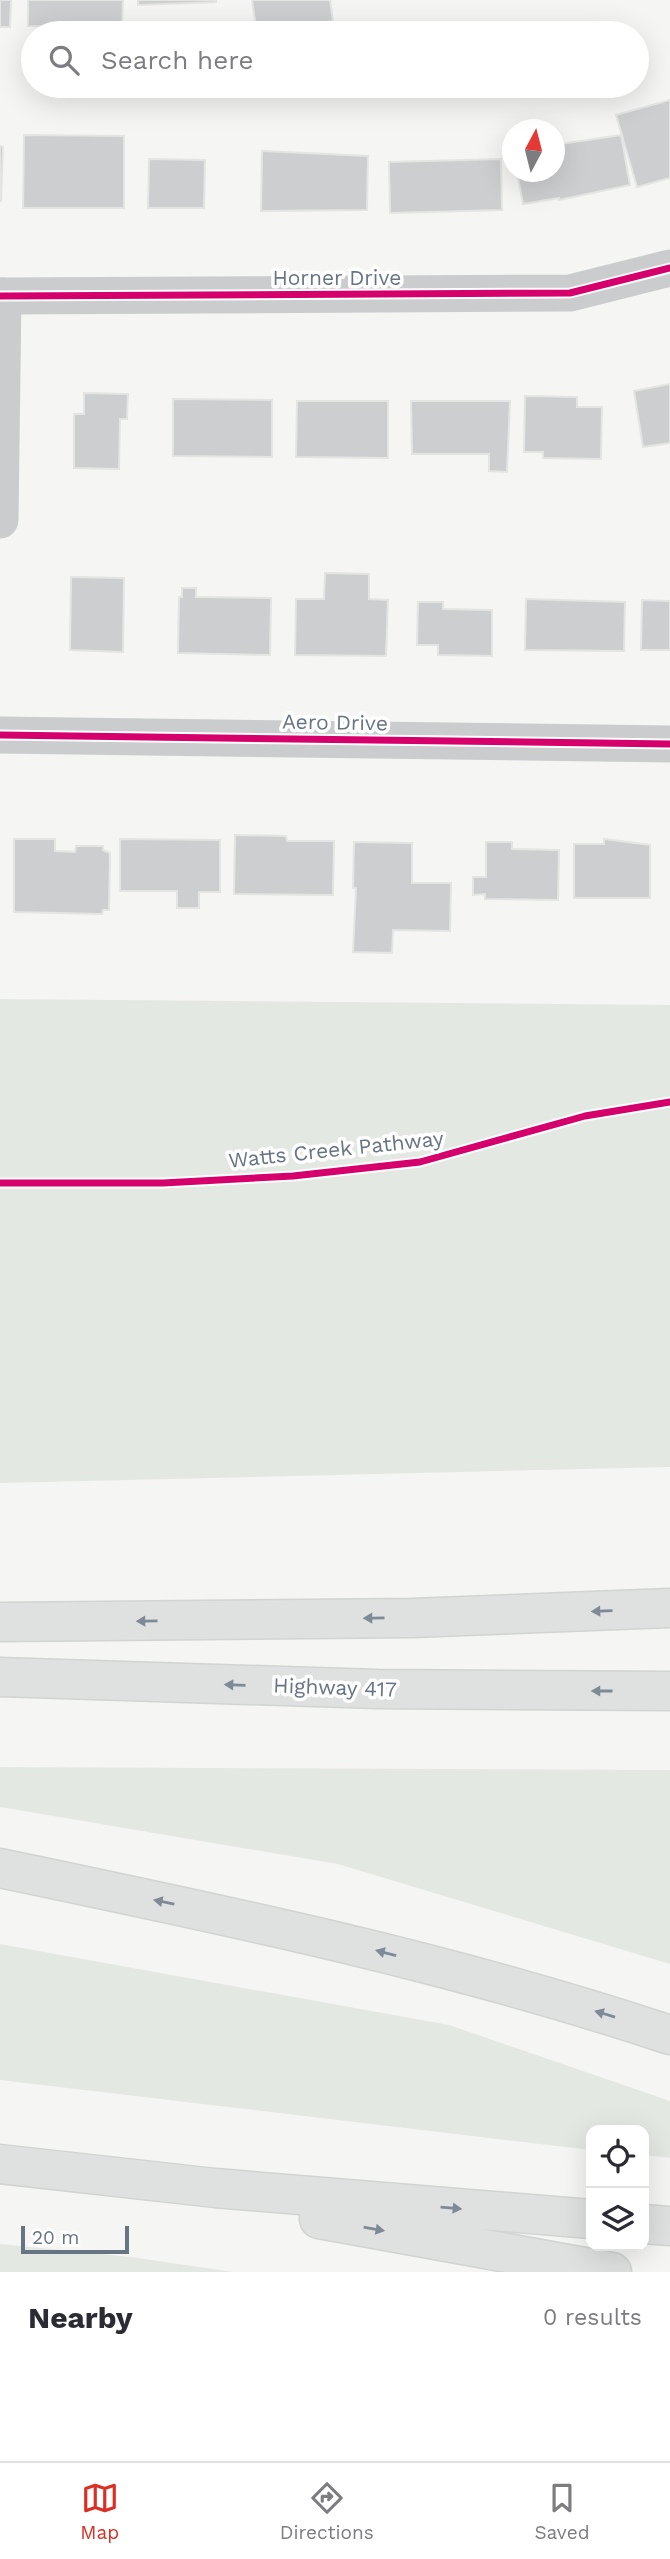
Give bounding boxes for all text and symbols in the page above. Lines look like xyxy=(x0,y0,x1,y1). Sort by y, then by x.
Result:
search box xyxy=(21,21,649,98)
icon: search xyxy=(45,41,83,79)
text: Search here xyxy=(101,45,253,75)
north arrow xyxy=(502,119,565,182)
street label: Horner Drive xyxy=(272,265,402,290)
street label: Aero Drive xyxy=(282,709,388,735)
street label: Watts Creek Pathway xyxy=(227,1125,445,1173)
one-way arrow xyxy=(591,1605,613,1616)
one-way arrow xyxy=(363,1612,385,1624)
one-way arrow xyxy=(136,1615,158,1627)
street label: Highway 417 xyxy=(273,1672,397,1702)
one-way arrow xyxy=(224,1679,246,1690)
one-way arrow xyxy=(591,1685,613,1697)
one-way arrow xyxy=(153,1897,175,1908)
one-way arrow xyxy=(375,1947,397,1958)
one-way arrow xyxy=(594,2008,615,2018)
map controls xyxy=(586,2125,649,2251)
button: locate xyxy=(586,2125,649,2188)
button: layers xyxy=(586,2188,649,2251)
one-way arrow xyxy=(440,2203,462,2214)
scale bar xyxy=(21,2223,130,2255)
one-way arrow xyxy=(363,2224,385,2235)
text: 20 m xyxy=(32,2226,79,2249)
text: Nearby xyxy=(28,2300,133,2335)
text: 0 results xyxy=(543,2304,642,2331)
tab: Map xyxy=(80,2479,119,2544)
tab: Directions xyxy=(280,2479,374,2544)
tab: Saved xyxy=(534,2479,590,2544)

